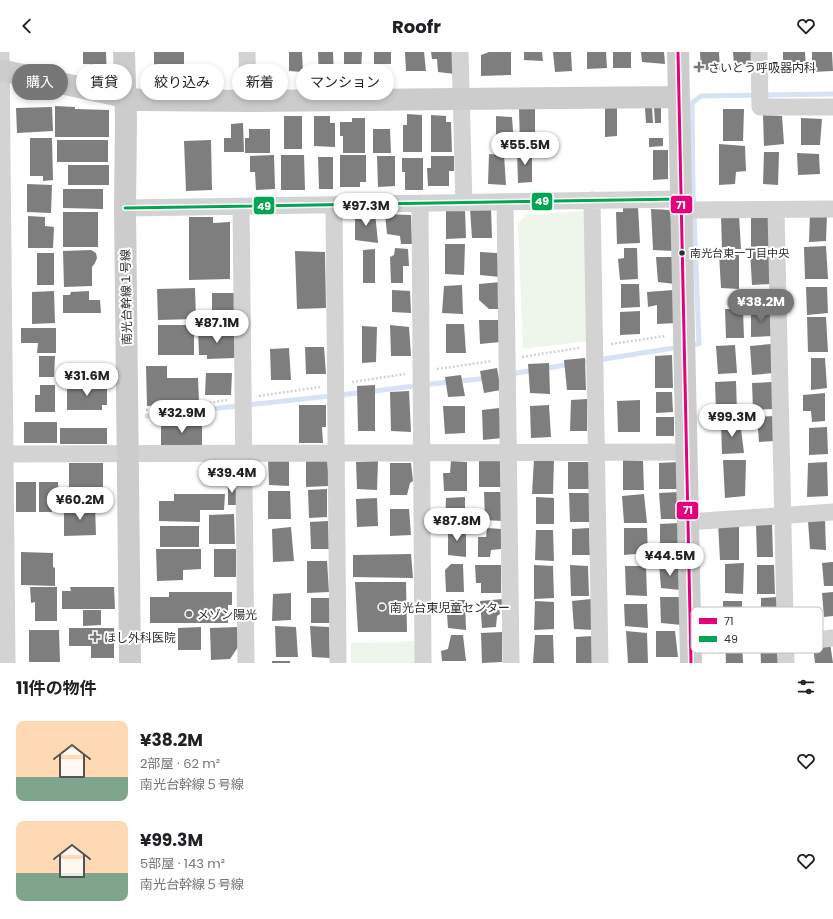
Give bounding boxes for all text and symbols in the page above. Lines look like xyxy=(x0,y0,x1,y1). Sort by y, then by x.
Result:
text: Roofr xyxy=(392,14,441,39)
icon: back xyxy=(16,15,38,37)
icon: heart xyxy=(795,15,817,37)
place label: さいとう呼吸器内科 xyxy=(708,59,816,76)
marker: さいとう呼吸器内科 xyxy=(693,61,705,73)
chip: 購入 xyxy=(12,64,68,100)
chip: 賃貸 xyxy=(76,64,132,100)
chip: 絞り込み xyxy=(140,64,224,100)
chip: 新着 xyxy=(232,64,288,100)
chip: マンション xyxy=(296,64,394,100)
pin: ¥55.5M xyxy=(492,132,558,166)
text: ¥55.5M xyxy=(500,135,550,154)
line badge: 49 xyxy=(531,192,553,211)
pin: ¥97.3M xyxy=(333,193,399,227)
text: 49 xyxy=(535,193,549,209)
line badge: 71 xyxy=(670,195,693,214)
line badge: 49 xyxy=(253,196,275,215)
text: ¥97.3M xyxy=(342,196,390,215)
text: 71 xyxy=(676,197,686,213)
text: 49 xyxy=(257,198,271,214)
place label: 南光台東一丁目中央 xyxy=(690,245,790,261)
marker: 南光台東一丁目中央 xyxy=(677,248,687,258)
street label: 南光台幹線１号線 xyxy=(117,249,135,345)
pin: ¥38.2M xyxy=(728,289,794,323)
text: ¥38.2M xyxy=(737,292,785,311)
pin: ¥87.1M xyxy=(184,310,250,344)
text: ¥87.1M xyxy=(195,313,239,332)
pin: ¥31.6M xyxy=(54,363,120,397)
text: ¥31.6M xyxy=(64,366,110,385)
pin: ¥32.9M xyxy=(149,400,215,434)
text: ¥32.9M xyxy=(158,403,206,422)
pin: ¥99.3M xyxy=(699,404,765,438)
text: ¥99.3M xyxy=(708,407,756,426)
pin: ¥39.4M xyxy=(199,460,265,494)
text: ¥39.4M xyxy=(208,463,256,482)
pin: ¥60.2M xyxy=(47,487,113,521)
text: ¥60.2M xyxy=(56,490,104,509)
line badge: 71 xyxy=(676,501,699,520)
text: 71 xyxy=(683,502,693,518)
pin: ¥87.8M xyxy=(424,508,490,542)
text: ¥87.8M xyxy=(433,511,481,530)
pin: ¥44.5M xyxy=(637,543,703,577)
text: ¥44.5M xyxy=(645,546,695,565)
place label: 南光台東児童センター xyxy=(390,599,510,616)
marker: 南光台東児童センター xyxy=(377,602,387,612)
place label: メゾン陽光 xyxy=(197,606,257,623)
legend xyxy=(691,607,823,653)
marker: メゾン陽光 xyxy=(184,609,194,619)
text: 71 xyxy=(724,613,734,629)
place label: ほし外科医院 xyxy=(104,629,176,646)
marker: ほし外科医院 xyxy=(89,631,101,643)
text: 49 xyxy=(724,631,738,647)
text: 11件の物件 xyxy=(16,676,97,700)
icon: filters xyxy=(795,676,817,698)
text: ¥38.2M xyxy=(140,728,203,752)
icon: home xyxy=(48,737,96,785)
icon: heart xyxy=(795,750,817,772)
text: 2部屋 · 62 m² xyxy=(140,754,220,773)
text: 南光台幹線５号線 xyxy=(140,775,244,794)
text: ¥99.3M xyxy=(140,828,203,852)
icon: home xyxy=(48,837,96,885)
icon: heart xyxy=(795,850,817,872)
text: 5部屋 · 143 m² xyxy=(140,854,225,873)
text: 南光台幹線５号線 xyxy=(140,875,244,894)

